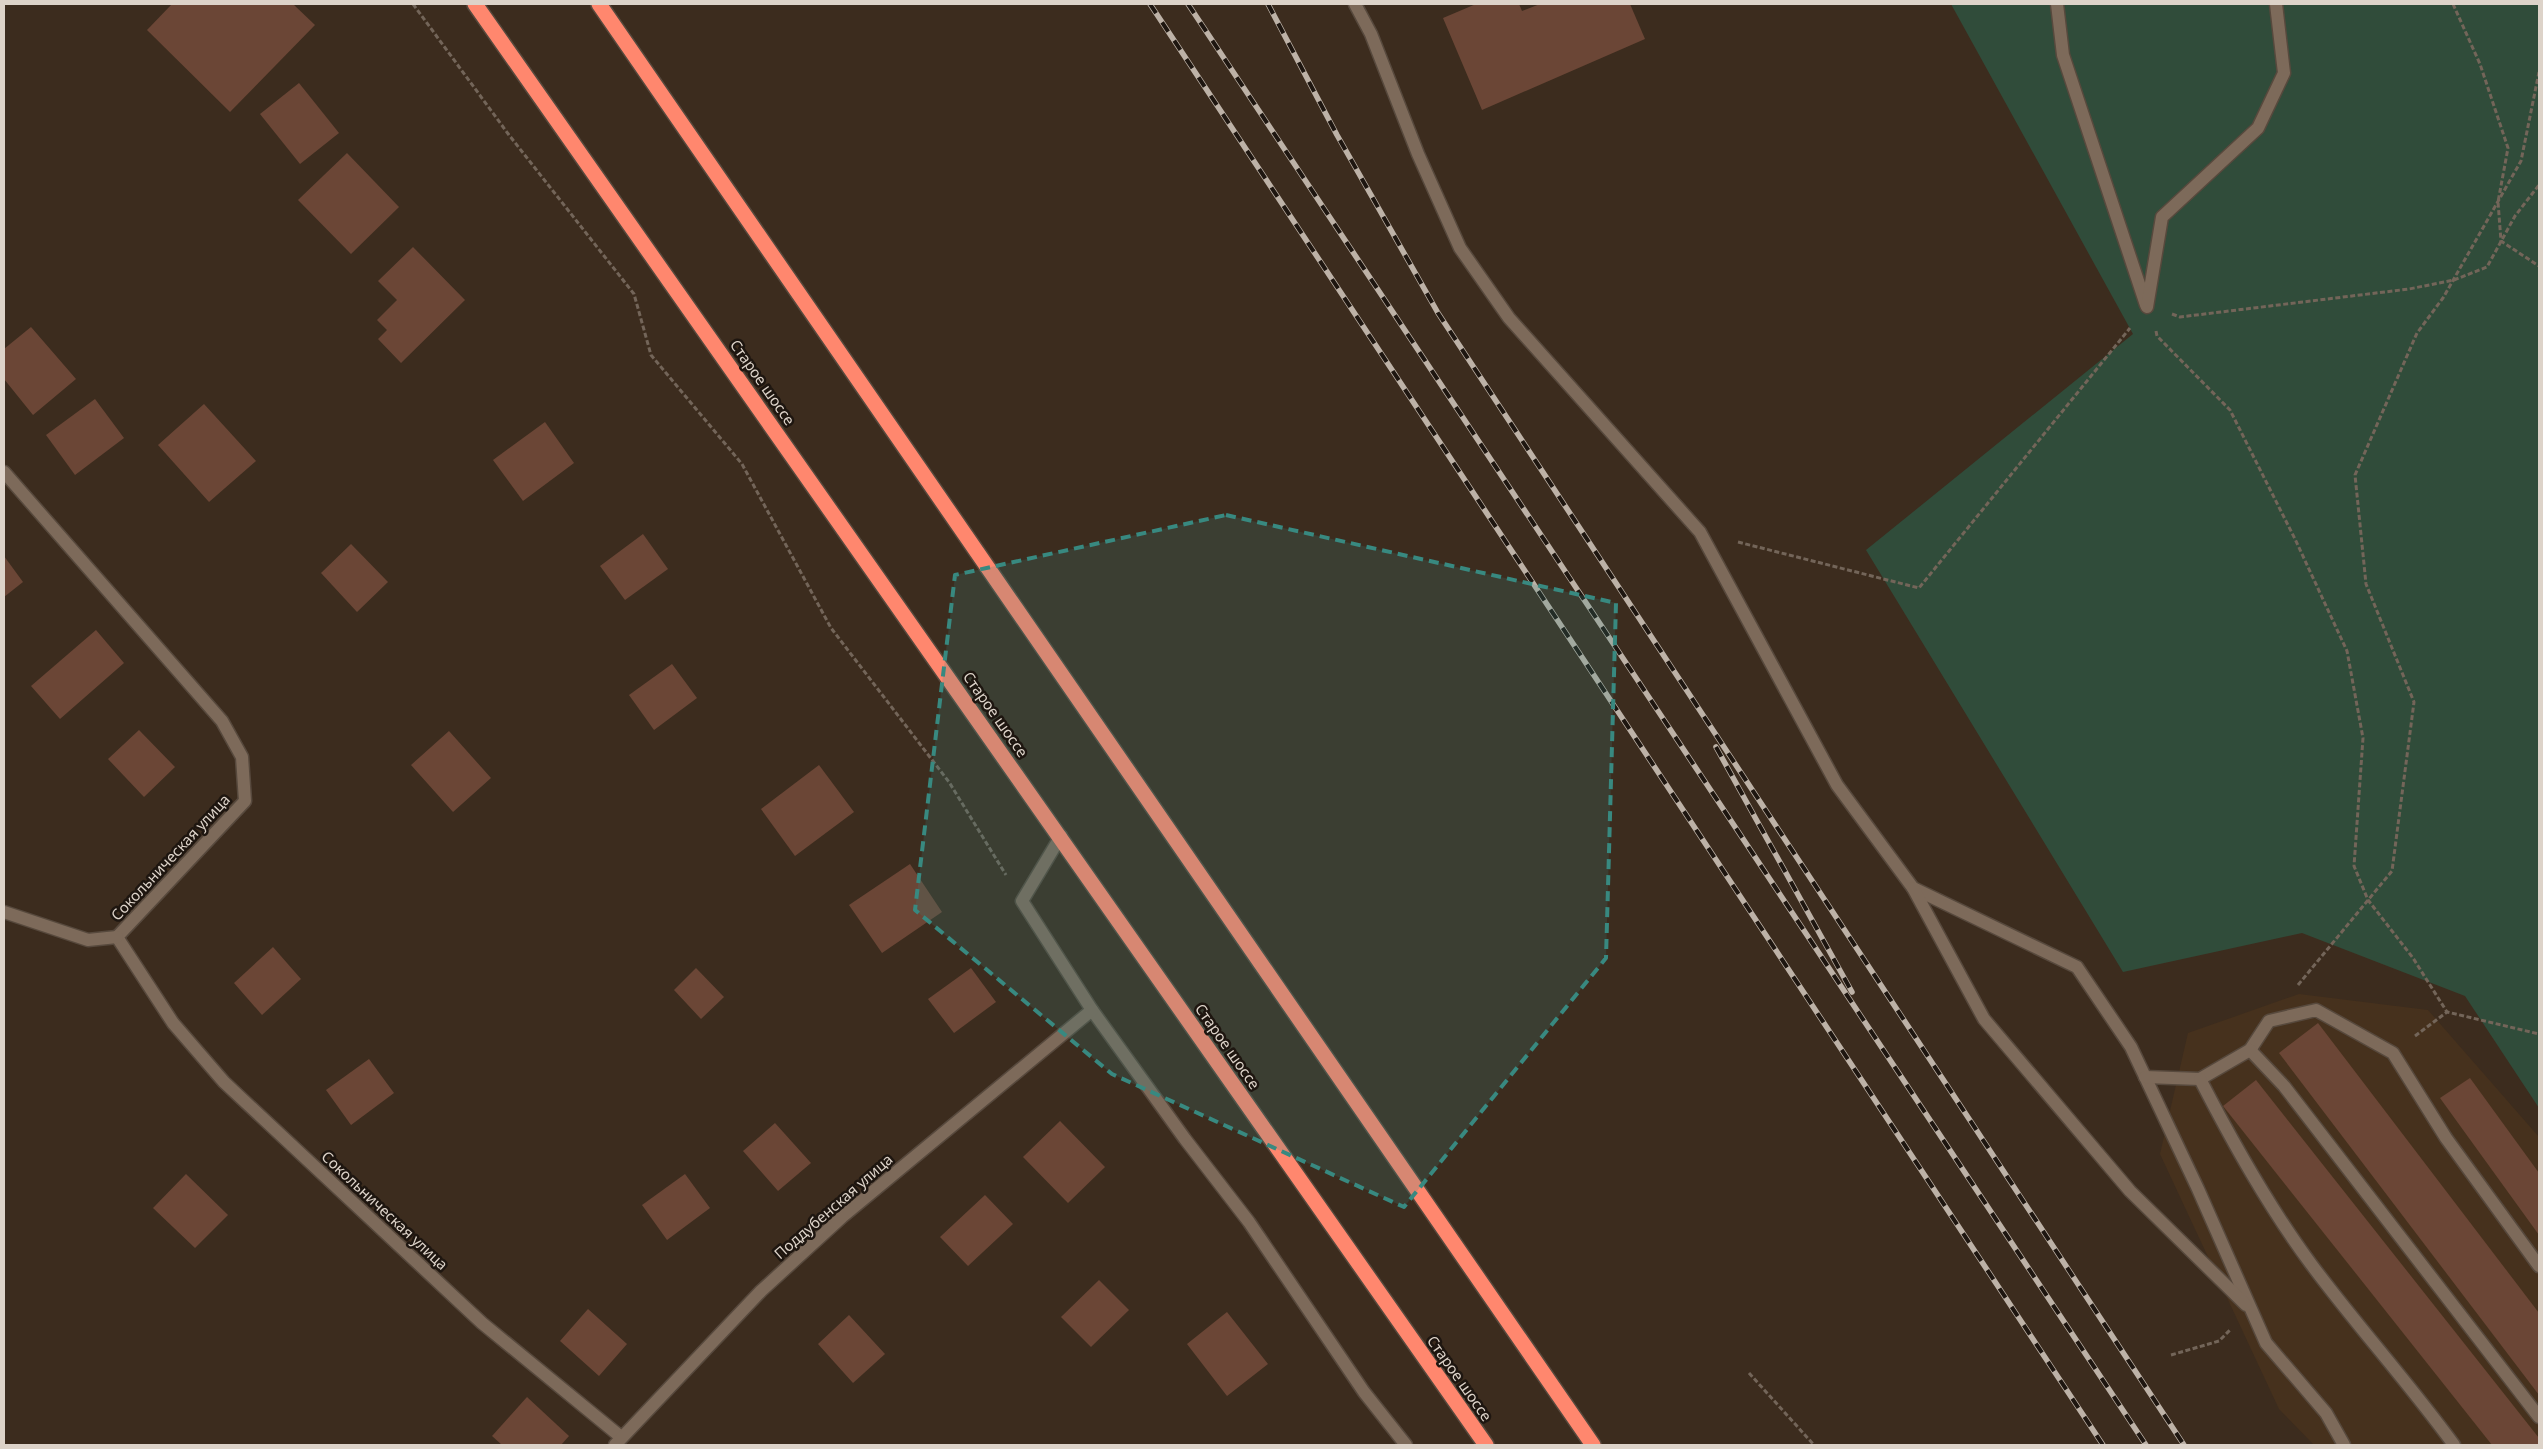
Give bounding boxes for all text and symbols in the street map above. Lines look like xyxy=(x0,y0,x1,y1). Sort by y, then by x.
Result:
street label: Старое шоссе xyxy=(726,335,800,429)
street label: Старое шоссе xyxy=(959,667,1033,761)
street label: Сокольническая улица xyxy=(106,789,234,925)
street label: Старое шоссе xyxy=(1191,999,1265,1093)
street label: Сокольническая улица xyxy=(317,1146,453,1274)
street label: Поддубенская улица xyxy=(770,1149,896,1263)
street label: Старое шоссе xyxy=(1423,1331,1497,1425)

